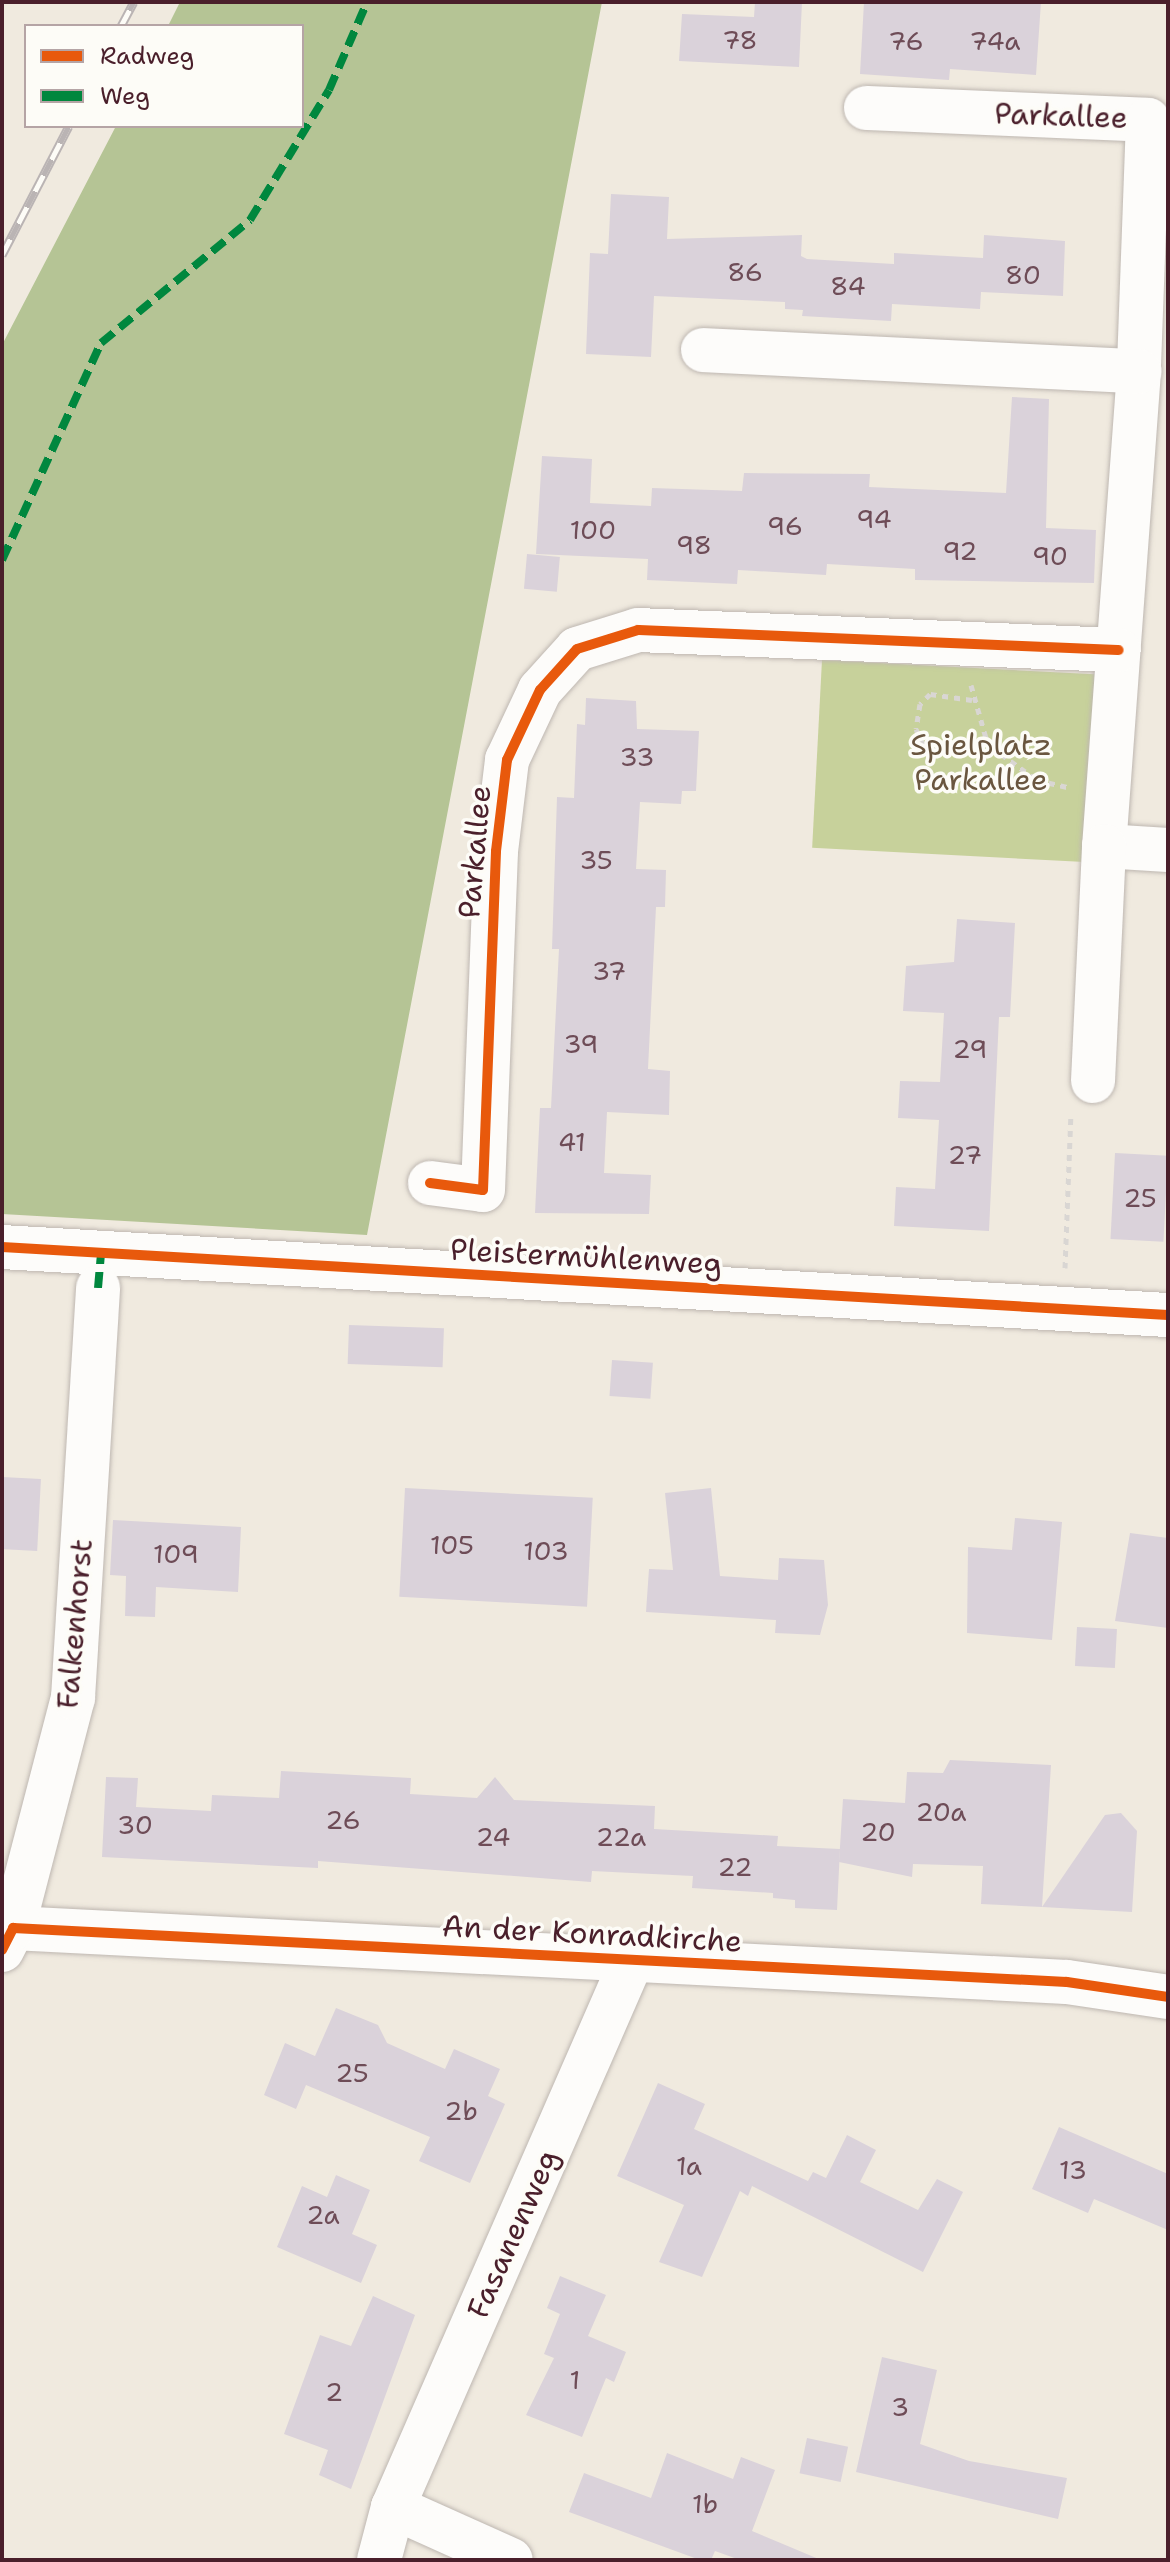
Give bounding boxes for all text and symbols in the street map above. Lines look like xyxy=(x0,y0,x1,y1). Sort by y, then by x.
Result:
legend xyxy=(24,24,304,128)
house number: 78 xyxy=(722,24,758,56)
house number: 76 xyxy=(888,25,924,57)
house number: 74a xyxy=(970,25,1020,57)
text: Radweg xyxy=(100,40,194,72)
text: Weg xyxy=(100,80,150,112)
street label: Parkallee xyxy=(994,96,1128,136)
house number: 86 xyxy=(727,256,763,288)
house number: 80 xyxy=(1005,259,1041,291)
house number: 84 xyxy=(830,270,866,302)
house number: 94 xyxy=(856,503,892,535)
house number: 96 xyxy=(767,510,803,542)
house number: 100 xyxy=(570,514,616,546)
house number: 98 xyxy=(676,529,712,561)
house number: 92 xyxy=(942,535,978,567)
house number: 90 xyxy=(1032,540,1068,572)
park label: Spielplatz Parkallee xyxy=(910,727,1052,798)
house number: 33 xyxy=(620,741,654,773)
street label: Parkallee xyxy=(451,784,499,920)
house number: 35 xyxy=(579,844,613,876)
house number: 37 xyxy=(592,955,626,987)
house number: 39 xyxy=(564,1028,598,1060)
house number: 29 xyxy=(952,1033,988,1065)
house number: 41 xyxy=(558,1126,586,1158)
house number: 27 xyxy=(948,1139,982,1171)
house number: 25 xyxy=(1123,1182,1157,1214)
street label: Pleistermühlenweg xyxy=(449,1232,723,1282)
house number: 105 xyxy=(430,1529,474,1561)
house number: 103 xyxy=(523,1535,569,1567)
street label: Falkenhorst xyxy=(50,1537,100,1711)
house number: 109 xyxy=(153,1538,199,1570)
house number: 20a xyxy=(915,1796,967,1828)
house number: 26 xyxy=(325,1804,361,1836)
house number: 30 xyxy=(117,1809,153,1841)
house number: 20 xyxy=(860,1816,896,1848)
house number: 24 xyxy=(476,1821,510,1853)
house number: 22a xyxy=(596,1821,646,1853)
house number: 22 xyxy=(717,1851,753,1883)
street label: An der Konradkirche xyxy=(441,1908,743,1960)
house number: 25 xyxy=(335,2057,369,2089)
house number: 2b xyxy=(444,2095,478,2127)
street label: Fasanenweg xyxy=(460,2144,566,2324)
house number: 1a xyxy=(676,2150,702,2182)
house number: 13 xyxy=(1059,2154,1087,2186)
house number: 2a xyxy=(306,2199,340,2231)
house number: 1 xyxy=(570,2364,580,2396)
house number: 2 xyxy=(325,2376,343,2408)
house number: 3 xyxy=(891,2391,909,2423)
house number: 1b xyxy=(692,2488,718,2520)

